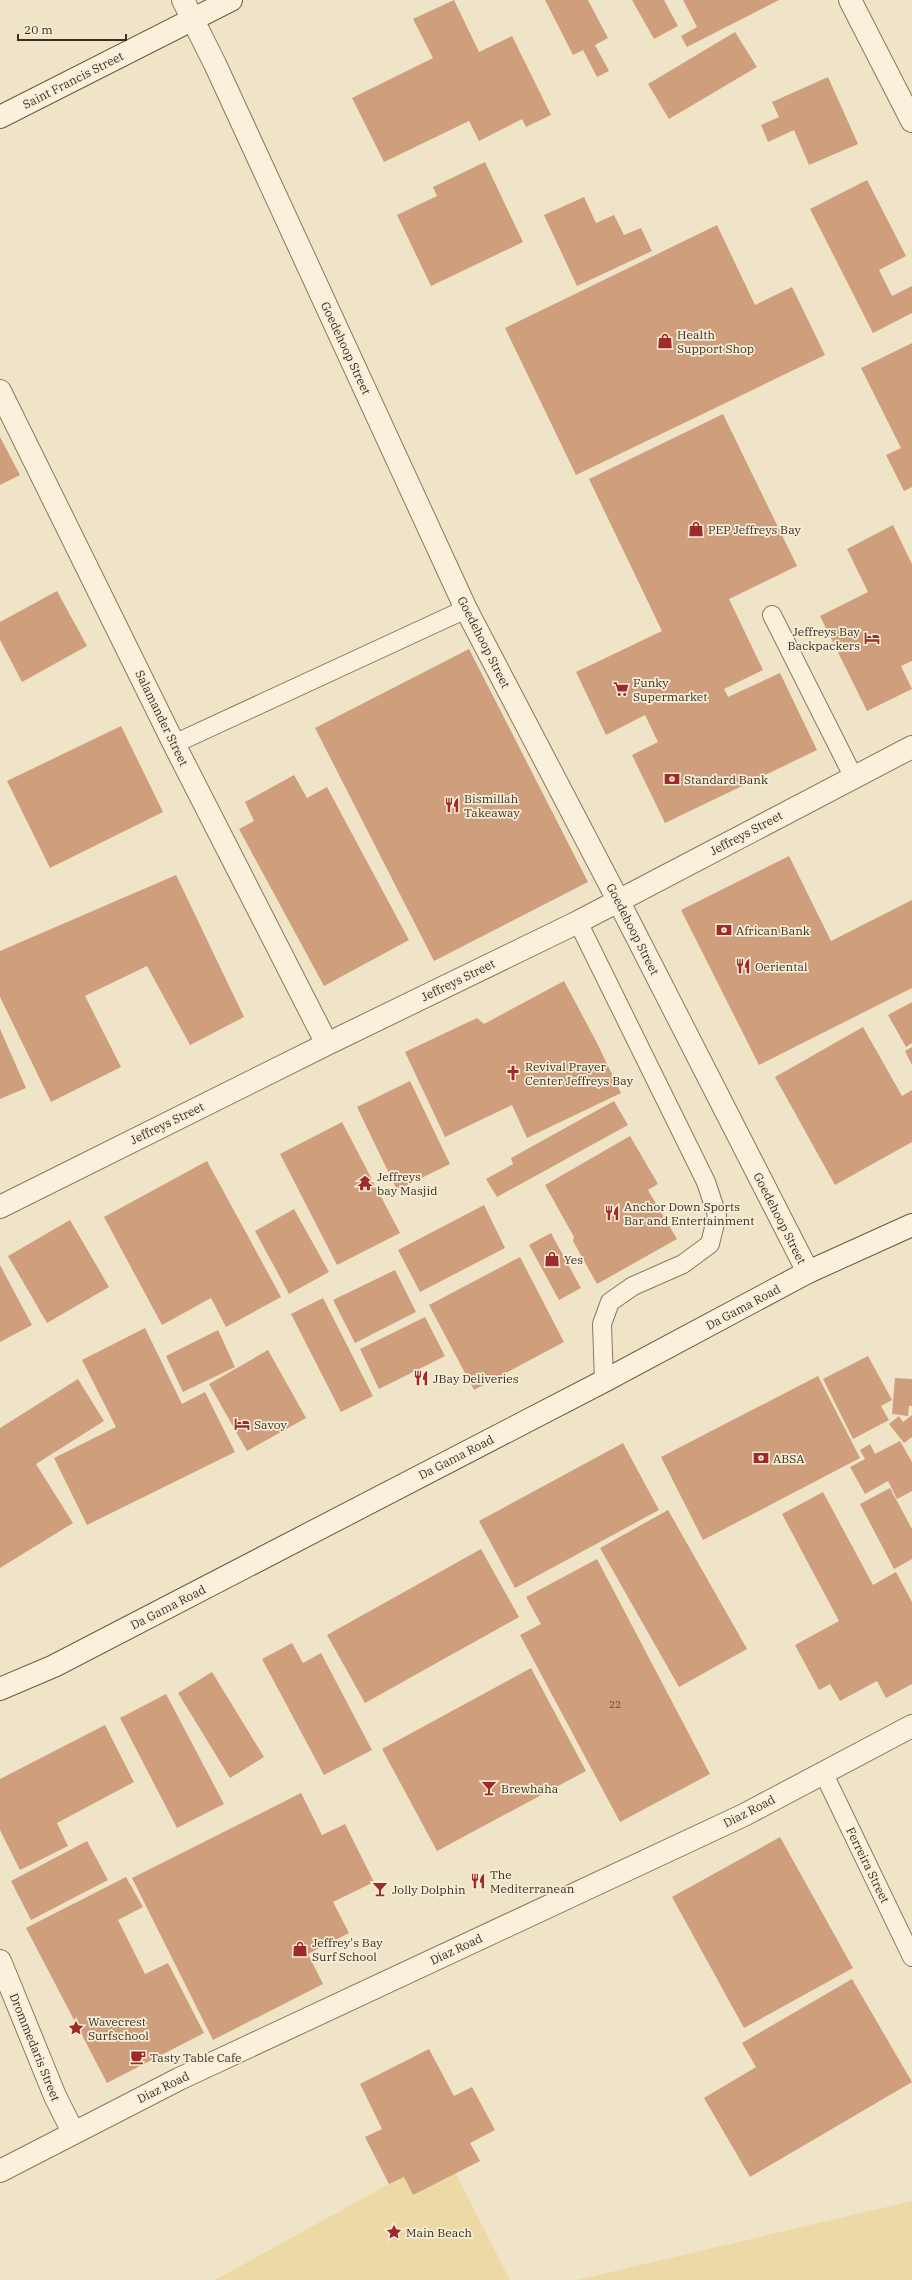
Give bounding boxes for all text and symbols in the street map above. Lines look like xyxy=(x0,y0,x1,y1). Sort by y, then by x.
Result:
scale bar xyxy=(18,16,126,42)
text: 20 m xyxy=(24,22,53,37)
street label: Saint Francis Street xyxy=(20,48,126,112)
street label: Goedehoop Street xyxy=(318,299,374,397)
place label: Health Support Shop xyxy=(677,327,754,356)
shop icon: Health Support Shop xyxy=(656,332,674,350)
shop icon: PEP Jeffreys Bay xyxy=(687,520,705,538)
place label: PEP Jeffreys Bay xyxy=(708,522,802,537)
street label: Goedehoop Street xyxy=(454,594,514,690)
place label: Jeffreys Bay Backpackers xyxy=(788,624,861,653)
hotel icon: Jeffreys Bay Backpackers xyxy=(863,629,881,647)
street label: Salamander Street xyxy=(132,668,192,768)
place label: Funky Supermarket xyxy=(633,675,708,704)
supermarket icon: Funky Supermarket xyxy=(612,680,630,698)
bank icon: Standard Bank xyxy=(663,770,681,788)
place label: Standard Bank xyxy=(684,772,768,787)
place label: Bismillah Takeaway xyxy=(464,791,520,820)
restaurant icon: Bismillah Takeaway xyxy=(443,796,461,814)
street label: Jeffreys Street xyxy=(707,808,785,858)
street label: Goedehoop Street xyxy=(603,881,663,977)
bank icon: African Bank xyxy=(715,921,733,939)
place label: African Bank xyxy=(736,923,810,938)
street label: Jeffreys Street xyxy=(419,956,497,1004)
restaurant icon: Oeriental xyxy=(734,957,752,975)
place label: Oeriental xyxy=(755,959,808,974)
place label: Revival Prayer Center Jeffreys Bay xyxy=(525,1059,634,1088)
church icon: Revival Prayer Center Jeffreys Bay xyxy=(504,1064,522,1082)
street label: Jeffreys Street xyxy=(128,1099,206,1147)
place label: Jeffreys bay Masjid xyxy=(377,1169,438,1198)
street label: Goedehoop Street xyxy=(750,1170,810,1266)
temple icon: Jeffreys bay Masjid xyxy=(356,1174,374,1192)
place label: Anchor Down Sports Bar and Entertainment xyxy=(624,1199,754,1228)
restaurant icon: Anchor Down Sports Bar and Entertainment xyxy=(603,1204,621,1222)
shop icon: Yes xyxy=(543,1250,561,1268)
place label: Yes xyxy=(564,1252,583,1267)
street label: Da Gama Road xyxy=(703,1281,783,1333)
restaurant icon: JBay Deliveries xyxy=(412,1369,430,1387)
place label: JBay Deliveries xyxy=(433,1371,519,1386)
hotel icon: Savoy xyxy=(233,1415,251,1433)
place label: Savoy xyxy=(254,1417,287,1432)
street label: Da Gama Road xyxy=(416,1432,496,1482)
bank icon: ABSA xyxy=(752,1449,770,1467)
place label: ABSA xyxy=(773,1451,805,1466)
street label: Da Gama Road xyxy=(128,1582,208,1632)
house number: 22 xyxy=(609,1698,621,1711)
bar icon: Brewhaha xyxy=(480,1779,498,1797)
place label: Brewhaha xyxy=(501,1781,559,1796)
street label: Diaz Road xyxy=(721,1792,777,1830)
street label: Ferreira Street xyxy=(843,1825,893,1905)
place label: The Mediterranean xyxy=(490,1867,575,1896)
restaurant icon: The Mediterranean xyxy=(469,1872,487,1890)
bar icon: Jolly Dolphin xyxy=(371,1880,389,1898)
place label: Jolly Dolphin xyxy=(392,1882,466,1897)
street label: Diaz Road xyxy=(427,1930,485,1968)
place label: Jeffrey's Bay Surf School xyxy=(312,1935,383,1964)
shop icon: Jeffrey's Bay Surf School xyxy=(291,1940,309,1958)
street label: Drommedaris Street xyxy=(6,1991,64,2103)
place label: Wavecrest Surfschool xyxy=(88,2014,149,2043)
place icon: Wavecrest Surfschool xyxy=(67,2019,85,2037)
cafe icon: Tasty Table Cafe xyxy=(129,2048,147,2066)
place label: Tasty Table Cafe xyxy=(150,2050,242,2065)
street label: Diaz Road xyxy=(134,2068,192,2106)
place icon: Main Beach xyxy=(385,2223,403,2241)
place label: Main Beach xyxy=(406,2225,473,2240)

